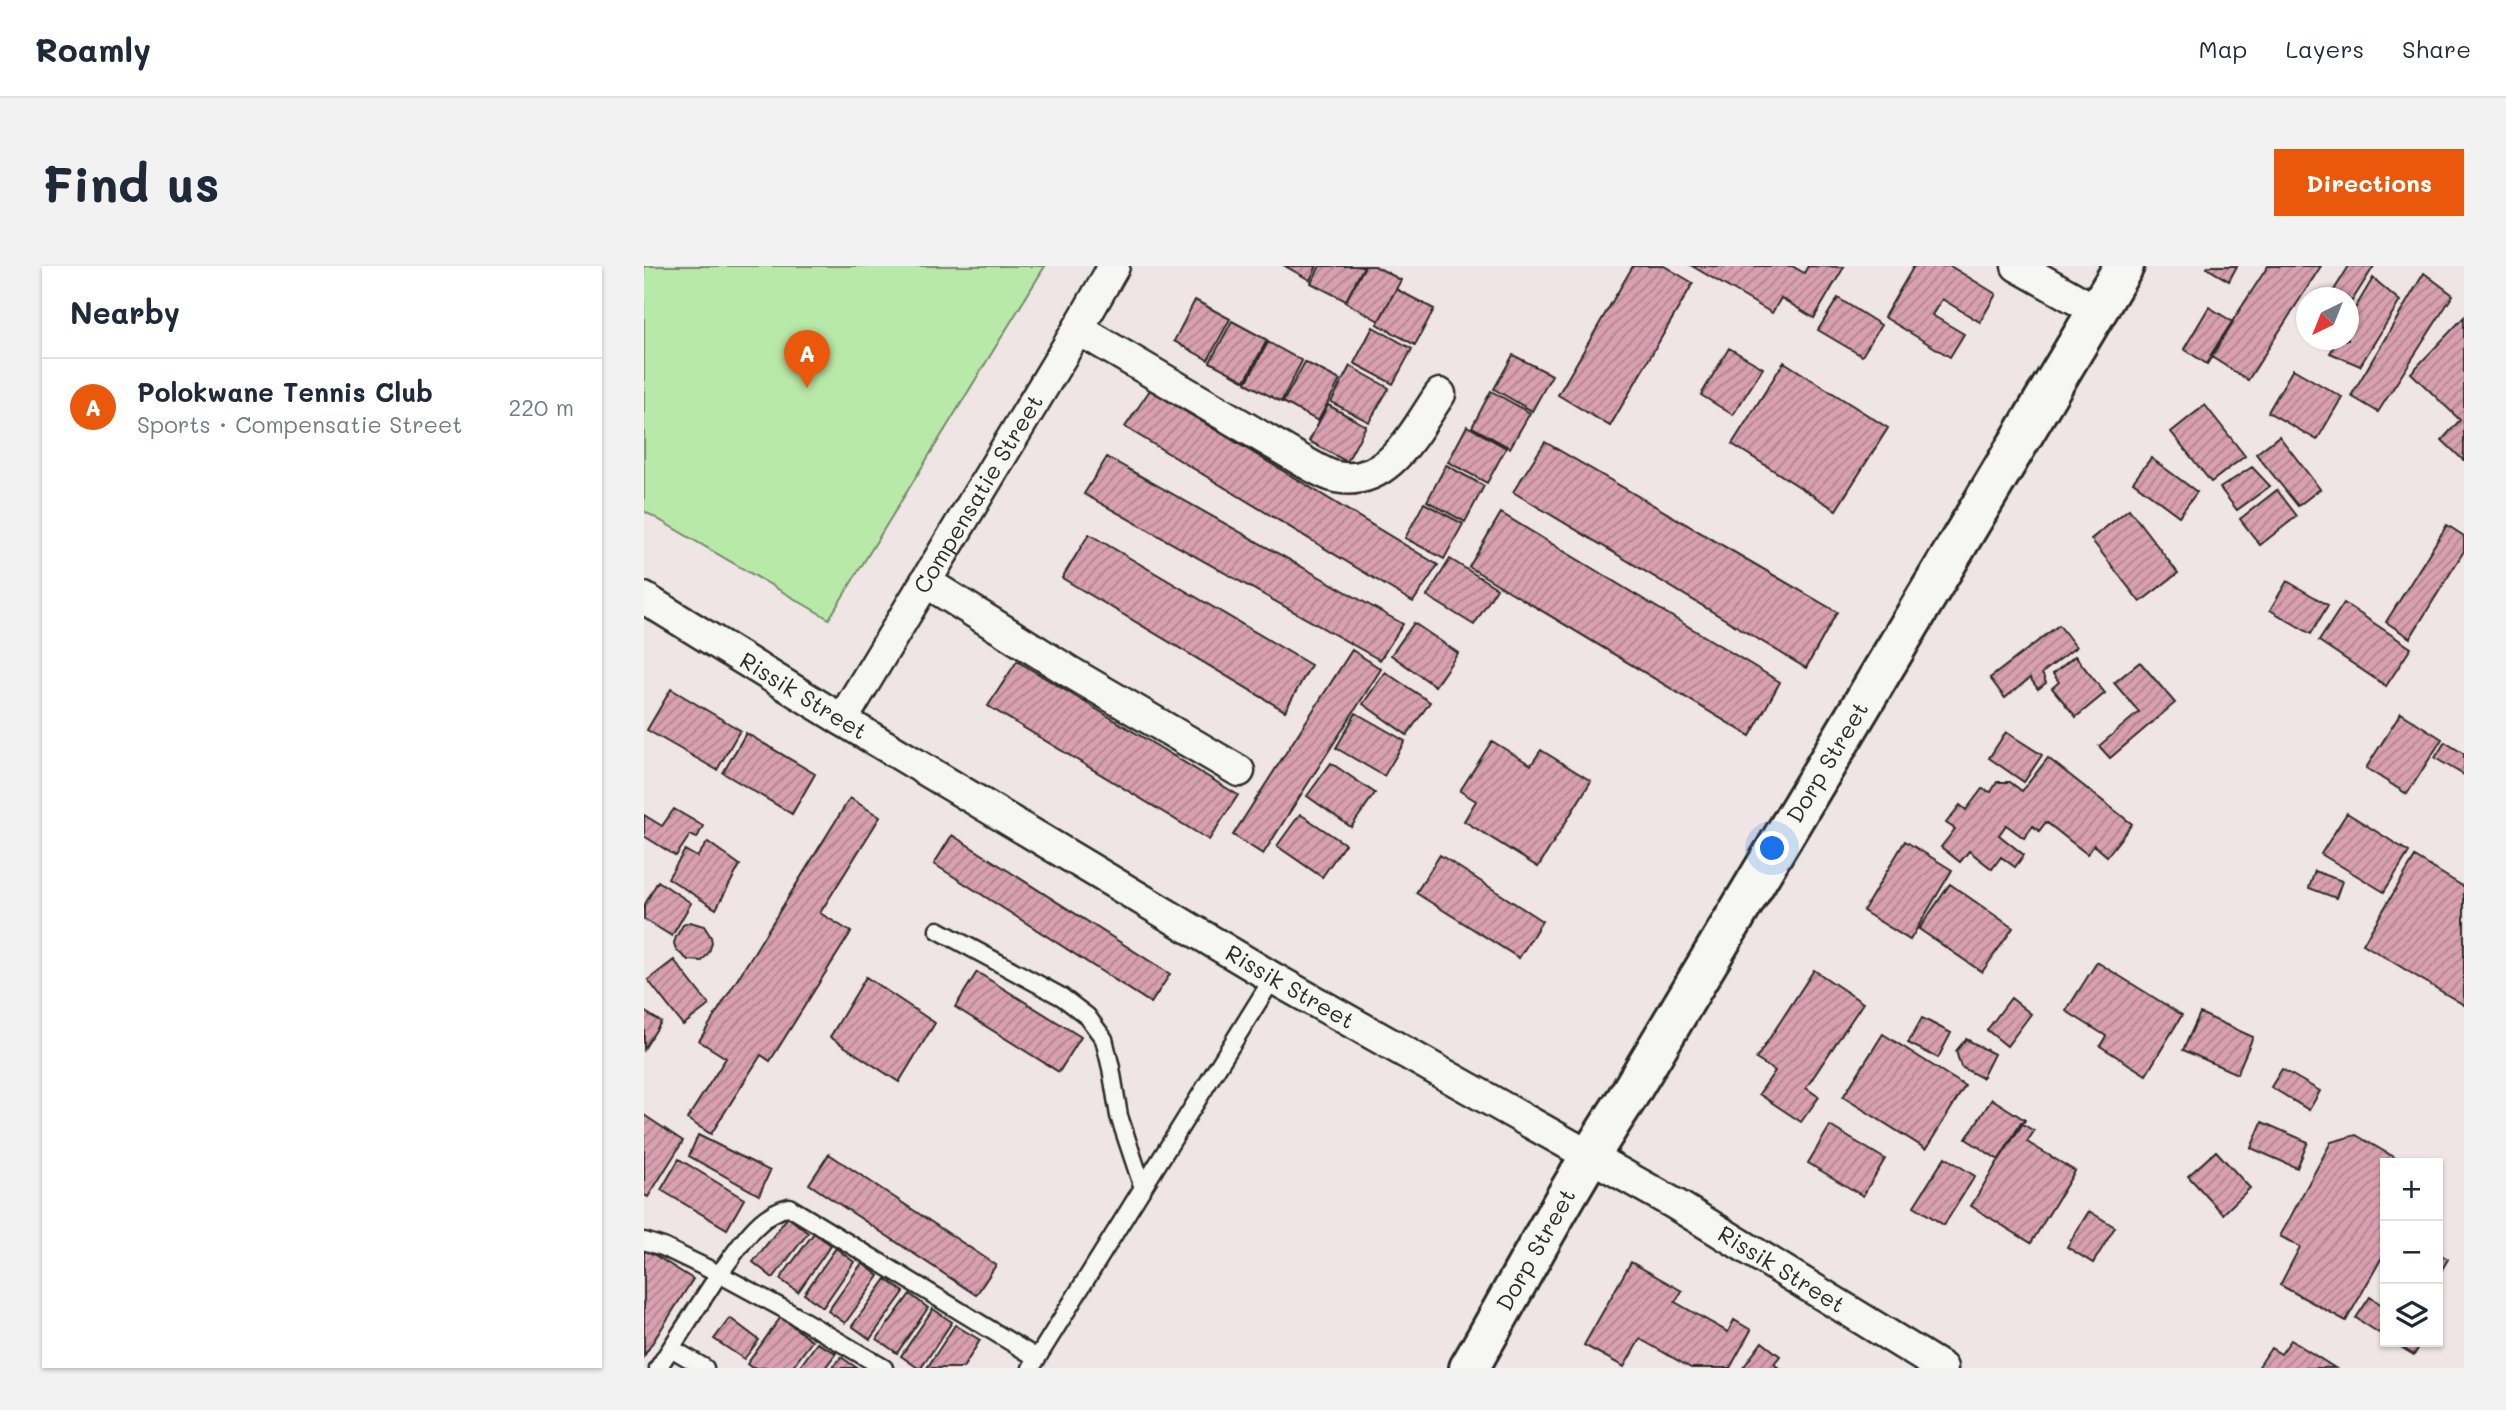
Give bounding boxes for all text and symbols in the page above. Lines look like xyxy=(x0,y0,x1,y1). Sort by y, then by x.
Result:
text: Roamly xyxy=(35,27,151,70)
text: Map xyxy=(2199,33,2247,64)
text: Layers xyxy=(2285,33,2364,64)
text: Share xyxy=(2402,33,2471,64)
button: Directions xyxy=(2274,149,2464,216)
text: Find us xyxy=(42,151,220,214)
north arrow xyxy=(2296,287,2359,350)
text: Nearby xyxy=(70,292,180,332)
pin: A xyxy=(784,330,830,388)
text: Polokwane Tennis Club xyxy=(137,375,433,409)
street label: Compensatie Street xyxy=(906,388,1049,598)
text: A xyxy=(85,392,101,422)
text: 220 m xyxy=(508,392,574,422)
text: Sports · Compensatie Street xyxy=(137,409,462,439)
street label: Rissik Street xyxy=(735,645,873,746)
street label: Dorp Street xyxy=(1779,696,1874,828)
your location xyxy=(1755,831,1789,865)
street label: Rissik Street xyxy=(1220,937,1360,1035)
map controls xyxy=(2380,1158,2443,1347)
button: + xyxy=(2380,1158,2443,1221)
street label: Dorp Street xyxy=(1489,1183,1582,1316)
street label: Rissik Street xyxy=(1713,1218,1851,1319)
button: − xyxy=(2380,1221,2443,1284)
button: layers xyxy=(2380,1284,2443,1347)

